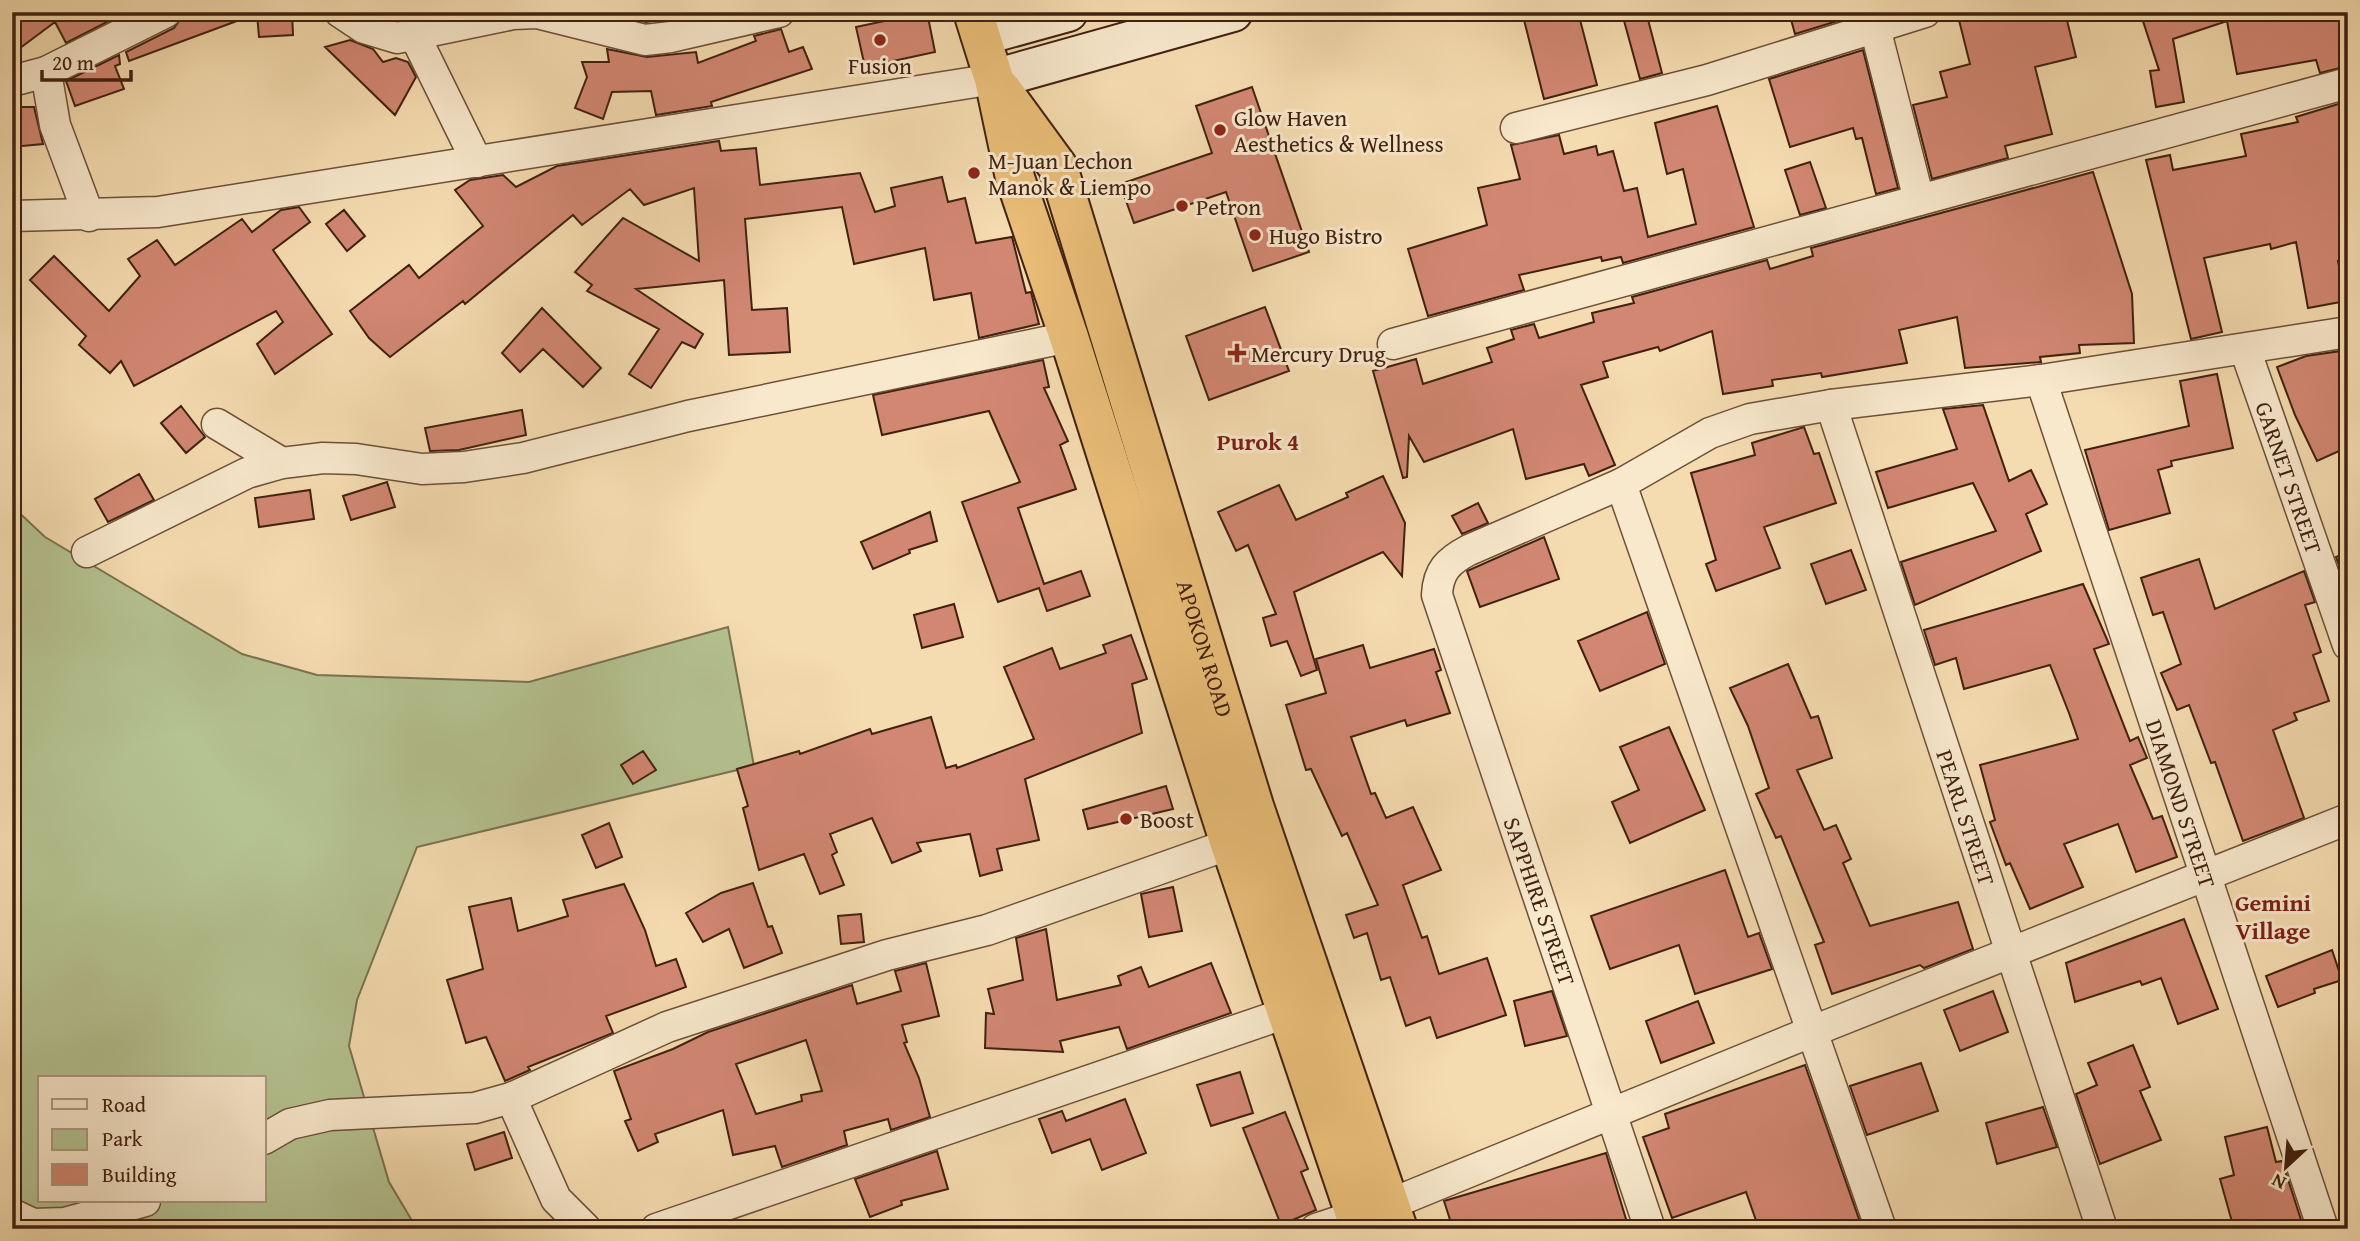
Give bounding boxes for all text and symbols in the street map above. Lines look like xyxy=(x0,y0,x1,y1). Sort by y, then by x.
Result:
marker: Fusion xyxy=(872,32,888,48)
scale bar xyxy=(42,38,131,82)
text: 20 m xyxy=(52,47,94,78)
place label: Fusion xyxy=(848,49,912,82)
place label: Glow Haven Aesthetics & Wellness xyxy=(1234,101,1444,160)
marker: Glow Haven Aesthetics & Wellness xyxy=(1212,122,1228,138)
place label: M-Juan Lechon Manok & Liempo xyxy=(988,144,1151,203)
marker: M-Juan Lechon Manok & Liempo xyxy=(966,165,982,181)
place label: Petron xyxy=(1196,190,1261,223)
marker: Petron xyxy=(1174,198,1190,214)
place label: Hugo Bistro xyxy=(1269,219,1383,252)
marker: Hugo Bistro xyxy=(1247,227,1263,243)
place label: Mercury Drug xyxy=(1251,337,1386,370)
marker: Mercury Drug xyxy=(1229,345,1245,361)
street label: GARNET STREET xyxy=(2248,397,2331,558)
district label: Purok 4 xyxy=(1217,424,1299,459)
street label: APOKON ROAD xyxy=(1169,576,1242,721)
street label: DIAMOND STREET xyxy=(2138,715,2225,892)
street label: PEARL STREET xyxy=(1929,745,2004,890)
place label: Boost xyxy=(1140,803,1194,836)
marker: Boost xyxy=(1118,811,1134,827)
street label: SAPPHIRE STREET xyxy=(1496,813,1584,990)
district label: Gemini Village xyxy=(2235,885,2311,948)
legend xyxy=(38,1076,266,1202)
text: Road xyxy=(102,1089,147,1120)
text: Park xyxy=(102,1123,143,1154)
north arrow xyxy=(2252,1132,2322,1202)
text: Building xyxy=(102,1159,177,1190)
text: N xyxy=(2266,1167,2290,1198)

